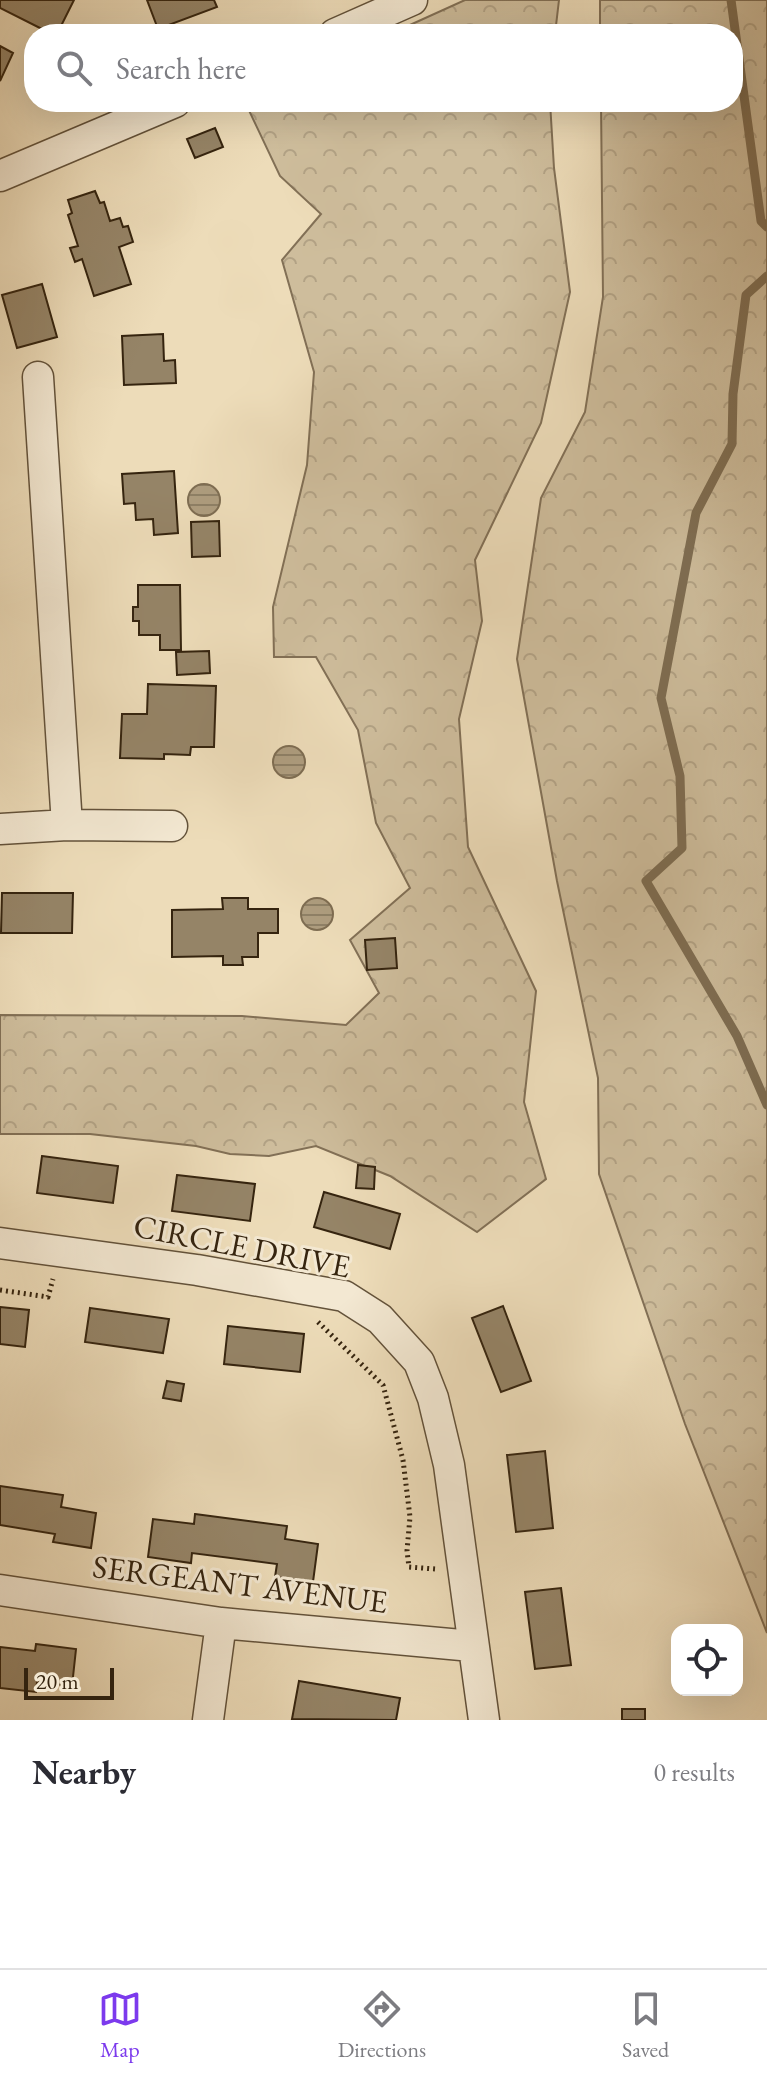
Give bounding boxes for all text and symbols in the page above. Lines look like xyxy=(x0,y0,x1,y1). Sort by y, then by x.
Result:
search box xyxy=(24,24,743,112)
icon: search xyxy=(52,46,96,90)
text: Search here xyxy=(116,49,246,88)
street label: CIRCLE DRIVE xyxy=(130,1204,354,1288)
street label: SERGEANT AVENUE xyxy=(90,1545,390,1623)
map controls xyxy=(671,1624,743,1696)
button: locate xyxy=(671,1624,743,1696)
scale bar xyxy=(24,1664,114,1700)
text: 20 m xyxy=(36,1667,79,1696)
text: Nearby xyxy=(32,1750,136,1794)
text: 0 results xyxy=(654,1755,735,1789)
tab: Map xyxy=(98,1987,142,2064)
tab: Directions xyxy=(338,1987,426,2064)
tab: Saved xyxy=(622,1987,669,2064)

